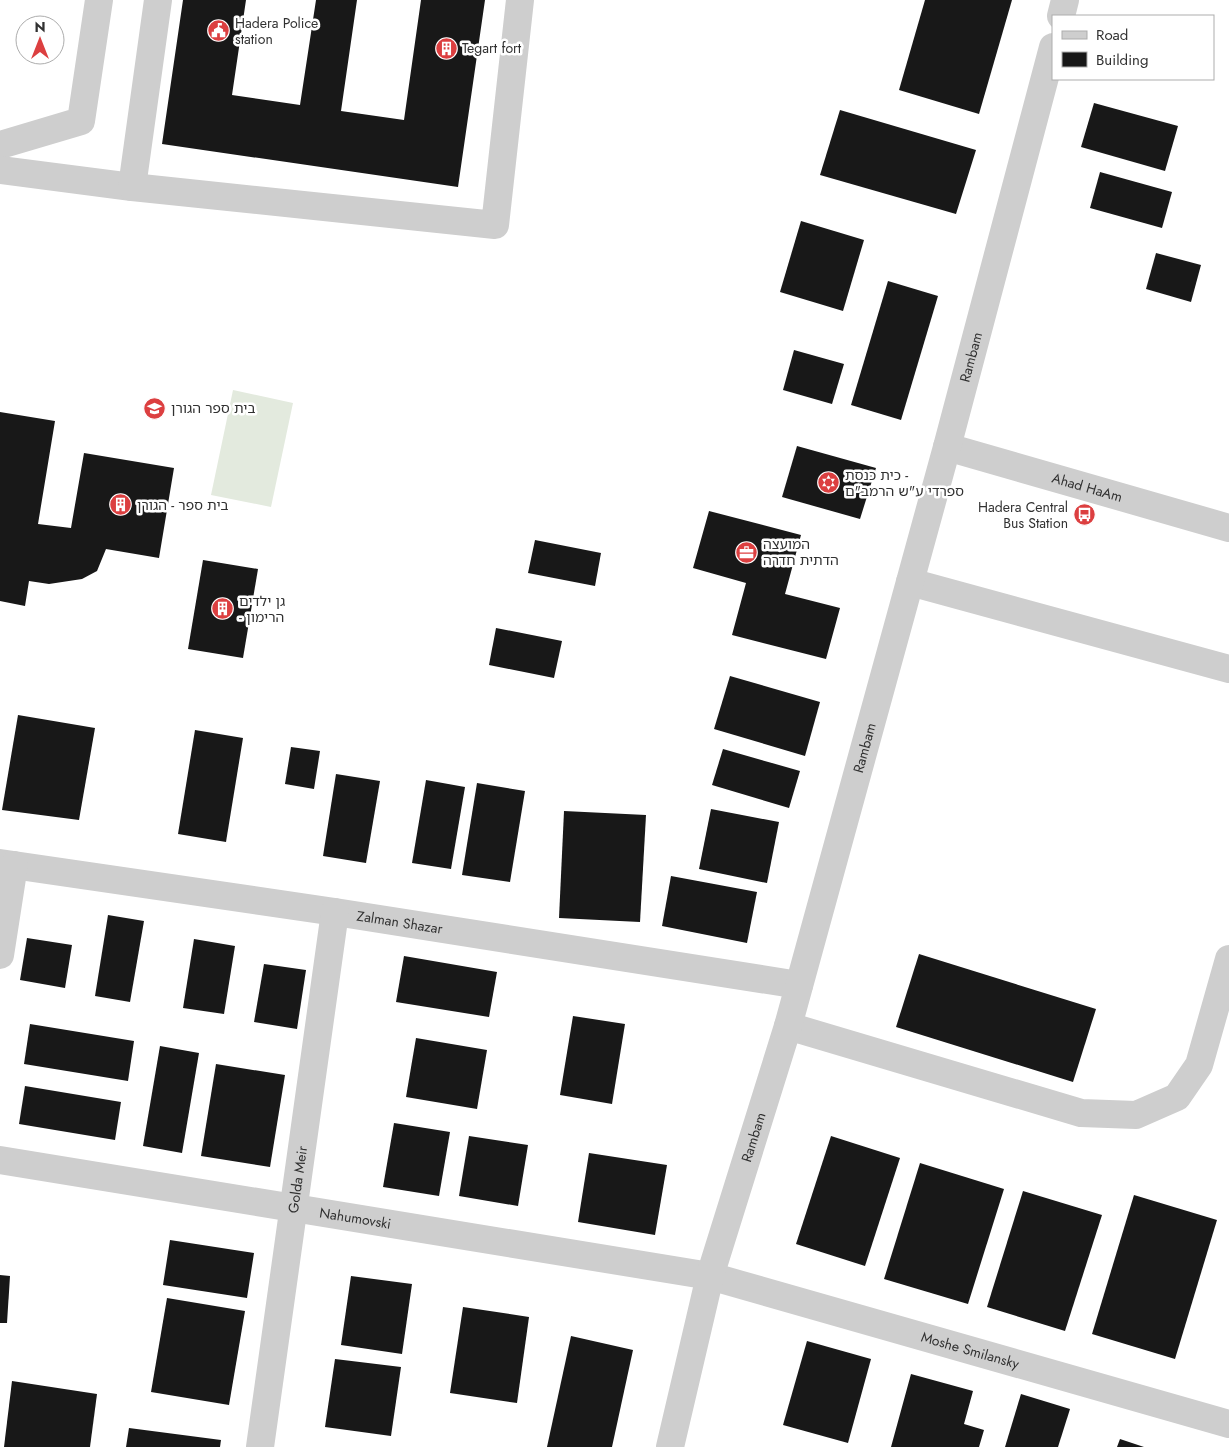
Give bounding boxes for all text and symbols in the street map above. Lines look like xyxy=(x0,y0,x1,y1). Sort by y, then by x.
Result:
place label: Hadera Police station xyxy=(235,13,318,49)
north arrow xyxy=(15,15,65,65)
legend xyxy=(1052,15,1214,80)
text: N xyxy=(34,17,46,37)
public building icon: Hadera Police station xyxy=(207,19,231,43)
text: Road xyxy=(1096,24,1128,46)
building icon: Tegart fort xyxy=(434,36,458,60)
place label: Tegart fort xyxy=(462,38,522,58)
text: Building xyxy=(1096,49,1148,71)
street label: Rambam xyxy=(955,330,987,384)
school or university icon: בית ספר הגורן xyxy=(143,396,167,420)
place label: בית ספר הגורן xyxy=(171,398,255,418)
place label: כית כנסת - ספרדי ע"ש הרמב"ם xyxy=(845,465,964,501)
street label: Ahad HaAm xyxy=(1050,468,1125,507)
synagogue icon: כית כנסת - ספרדי ע"ש הרמב"ם xyxy=(817,471,841,495)
building icon: בית ספר - הגורן xyxy=(109,493,133,517)
place label: בית ספר - הגורן xyxy=(137,495,229,515)
place label: Hadera Central Bus Station xyxy=(978,497,1068,533)
bus stop icon: Hadera Central Bus Station xyxy=(1072,503,1096,527)
place label: המועצה הדתית חדרה xyxy=(763,534,839,570)
office icon: המועצה הדתית חדרה xyxy=(735,540,759,564)
place label: גן ילדים - הרימון xyxy=(239,591,285,627)
building icon: גן ילדים - הרימון xyxy=(211,597,235,621)
street label: Rambam xyxy=(848,720,881,775)
street label: Zalman Shazar xyxy=(355,906,444,939)
street label: Rambam xyxy=(736,1110,770,1165)
street label: Golda Meir xyxy=(283,1145,312,1215)
street label: Nahumovski xyxy=(318,1202,393,1234)
street label: Moshe Smilansky xyxy=(919,1327,1022,1374)

